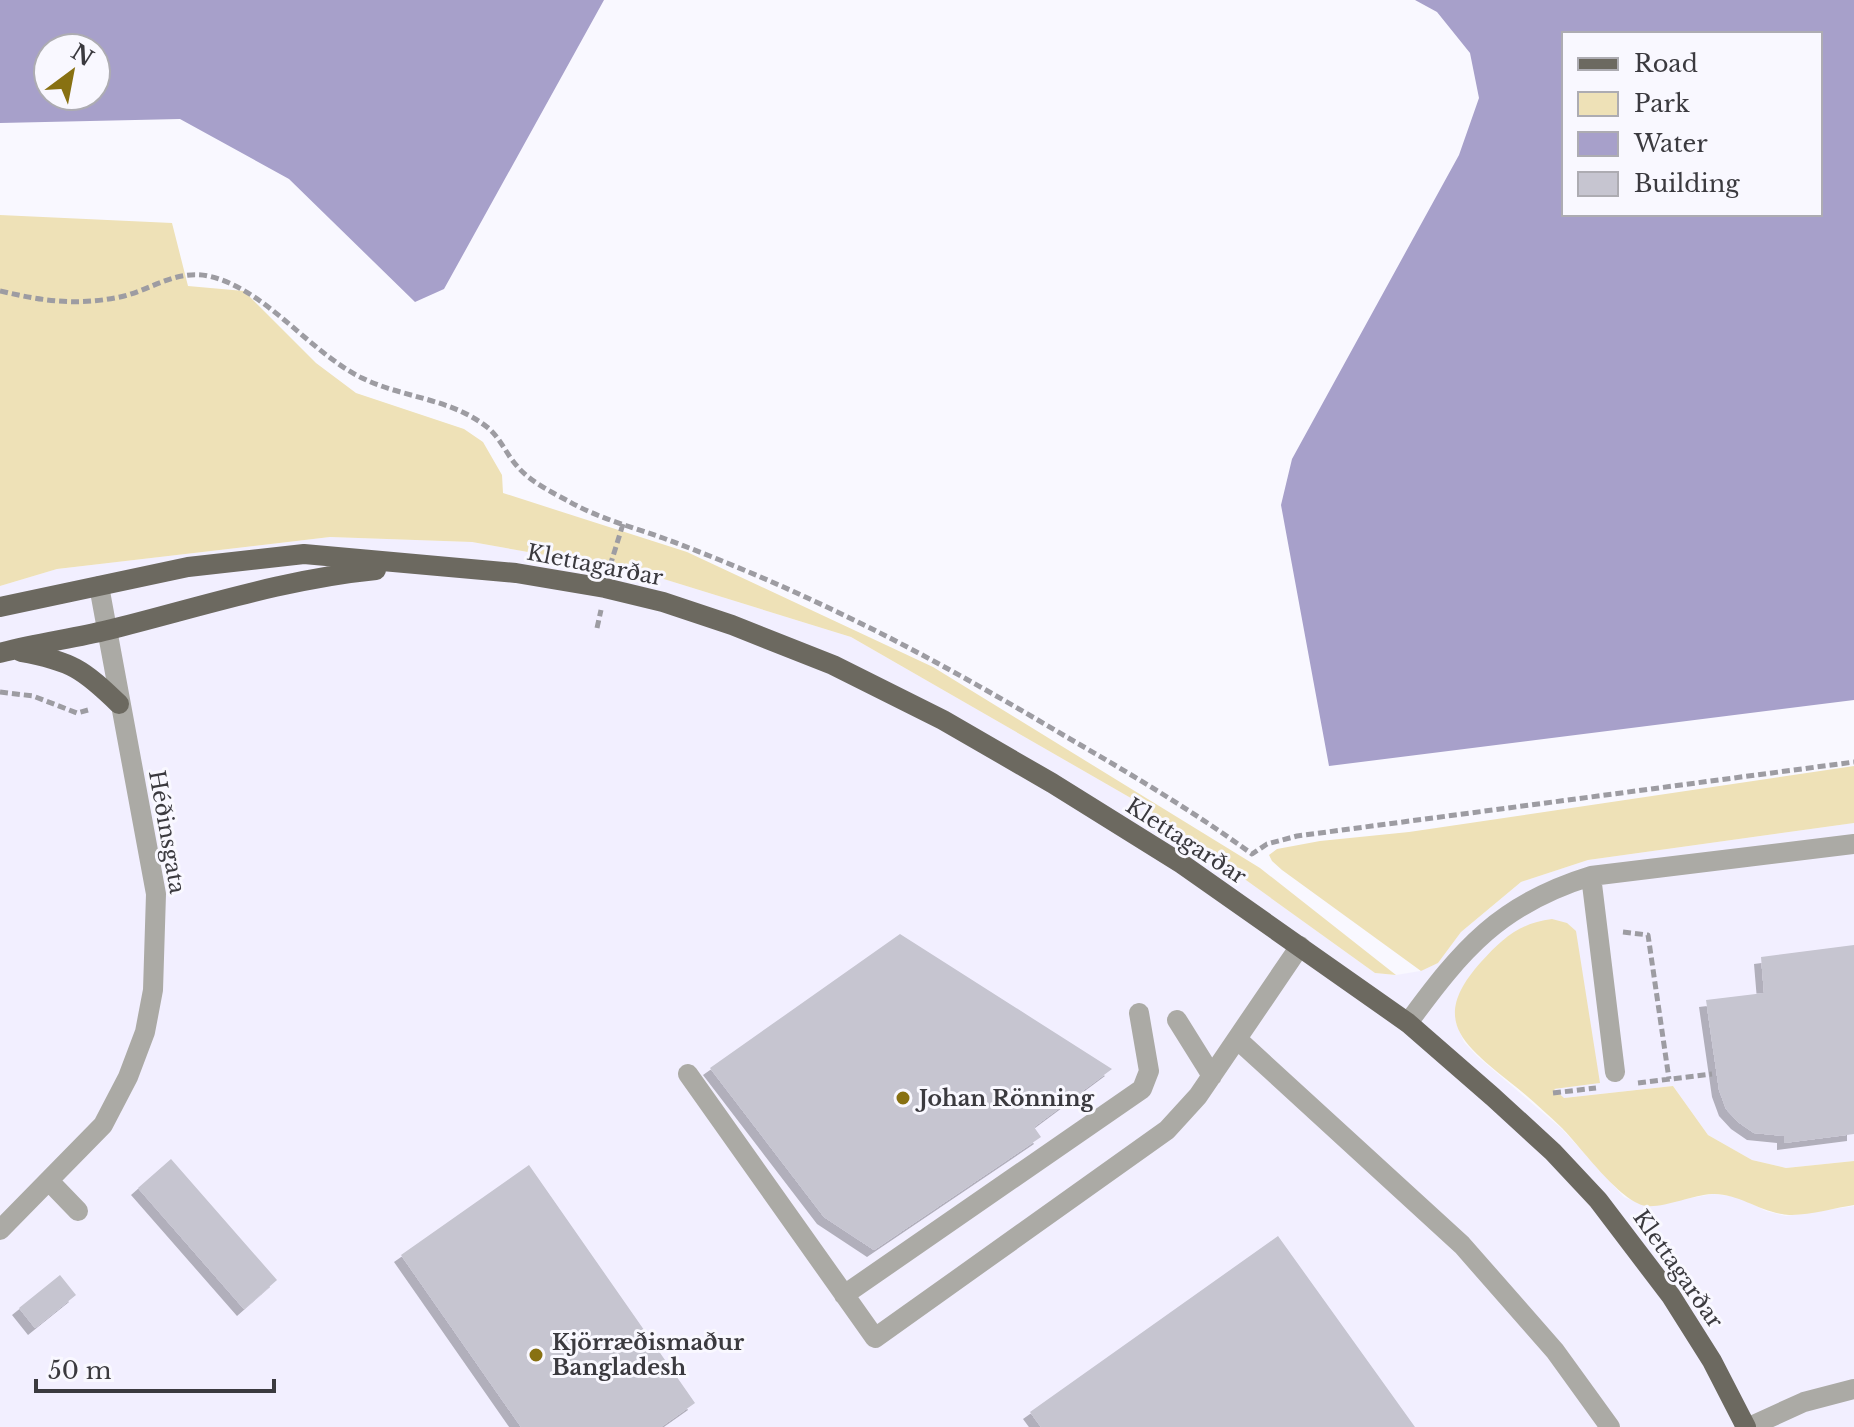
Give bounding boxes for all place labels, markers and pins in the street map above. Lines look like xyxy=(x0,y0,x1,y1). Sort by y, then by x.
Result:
place label: Johan Rönning xyxy=(915,1085,1094,1112)
marker: Johan Rönning xyxy=(894,1089,912,1107)
place label: Kjörræðismaður Bangladesh xyxy=(552,1329,744,1381)
marker: Kjörræðismaður Bangladesh xyxy=(527,1346,545,1364)

